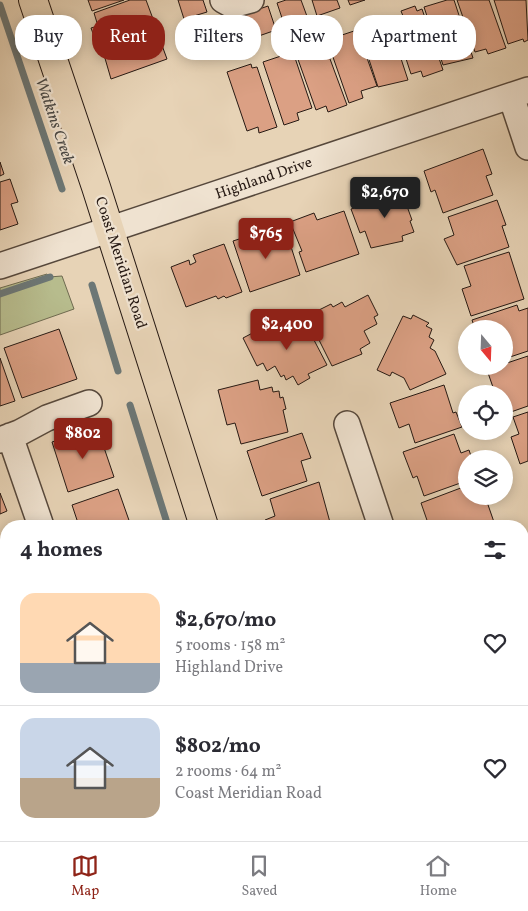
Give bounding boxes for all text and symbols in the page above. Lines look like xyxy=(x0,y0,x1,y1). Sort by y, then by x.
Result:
chip: Buy xyxy=(15,15,82,60)
chip: Rent xyxy=(92,15,165,60)
chip: Filters xyxy=(175,15,261,60)
chip: New xyxy=(271,15,343,60)
chip: Apartment xyxy=(353,15,476,60)
water label: Watkins Creek xyxy=(29,75,79,168)
street label: Highland Drive xyxy=(213,153,315,205)
pin: $2,670 xyxy=(344,176,426,219)
text: $2,670 xyxy=(361,182,409,204)
street label: Coast Meridian Road xyxy=(89,194,151,332)
pin: $765 xyxy=(236,218,296,260)
text: $765 xyxy=(250,223,282,245)
pin: $2,400 xyxy=(246,308,328,351)
text: $2,400 xyxy=(261,314,313,336)
north arrow xyxy=(458,320,512,375)
map controls xyxy=(458,320,513,505)
button: locate xyxy=(458,385,513,440)
pin: $802 xyxy=(53,418,113,460)
text: $802 xyxy=(65,423,101,445)
button: layers xyxy=(458,450,513,505)
text: 4 homes xyxy=(20,536,103,565)
icon: filters xyxy=(481,536,509,564)
text: $2,670/mo xyxy=(175,606,276,635)
icon: home xyxy=(60,613,120,673)
icon: heart xyxy=(481,629,509,657)
text: 5 rooms · 158 m² xyxy=(175,635,285,657)
text: Highland Drive xyxy=(175,657,283,679)
text: $802/mo xyxy=(175,732,261,761)
icon: home xyxy=(60,738,120,798)
icon: heart xyxy=(481,754,509,782)
text: 2 rooms · 64 m² xyxy=(175,761,282,783)
text: Coast Meridian Road xyxy=(175,783,322,805)
tab: Map xyxy=(71,852,99,901)
tab: Saved xyxy=(241,852,278,901)
tab: Home xyxy=(420,852,457,901)

